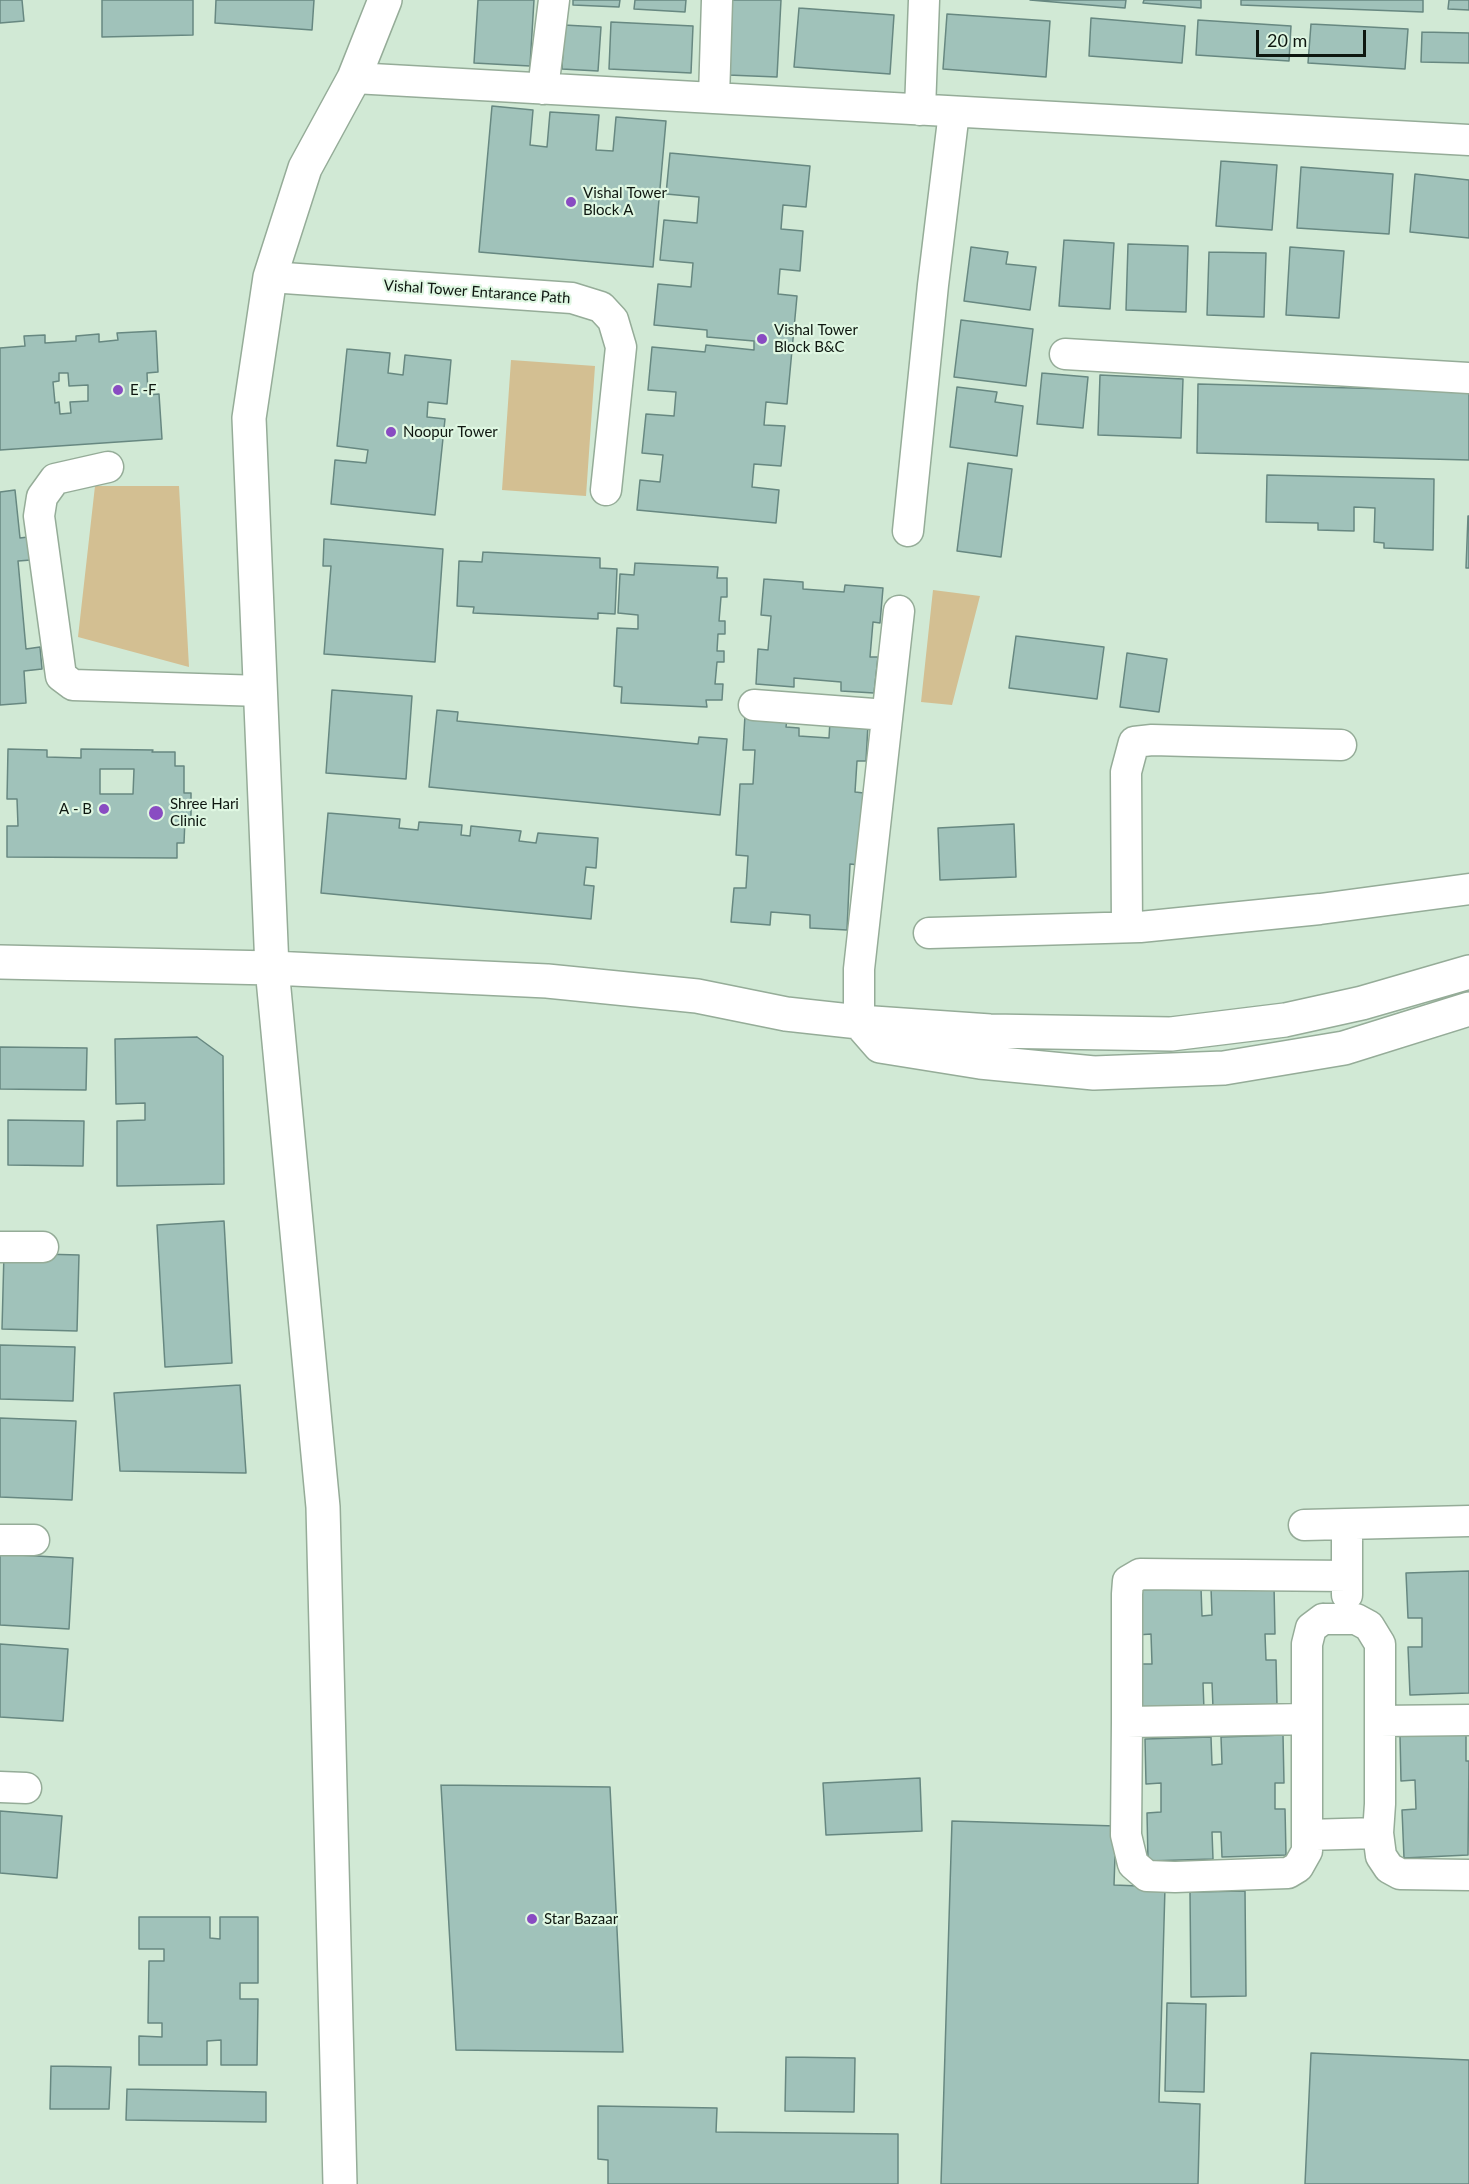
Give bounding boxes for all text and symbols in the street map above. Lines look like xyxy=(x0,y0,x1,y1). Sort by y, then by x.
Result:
scale bar xyxy=(1259,18,1368,56)
text: 20 m xyxy=(1267,29,1307,51)
place label: Vishal Tower Block A xyxy=(583,184,667,219)
marker: Vishal Tower Block A xyxy=(564,195,578,209)
street label: Vishal Tower Entarance Path xyxy=(383,276,571,308)
place label: Vishal Tower Block B&C xyxy=(774,321,858,356)
marker: Vishal Tower Block B&C xyxy=(755,332,769,346)
place label: E -F xyxy=(130,381,157,399)
marker: E -F xyxy=(111,383,125,397)
place label: Noopur Tower xyxy=(403,423,498,441)
marker: Noopur Tower xyxy=(384,425,398,439)
place label: Shree Hari Clinic xyxy=(170,795,239,830)
place label: A - B xyxy=(59,800,92,818)
marker: A - B xyxy=(97,802,111,816)
marker: Shree Hari Clinic xyxy=(147,804,165,822)
place label: Star Bazaar xyxy=(544,1910,618,1928)
marker: Star Bazaar xyxy=(525,1912,539,1926)

